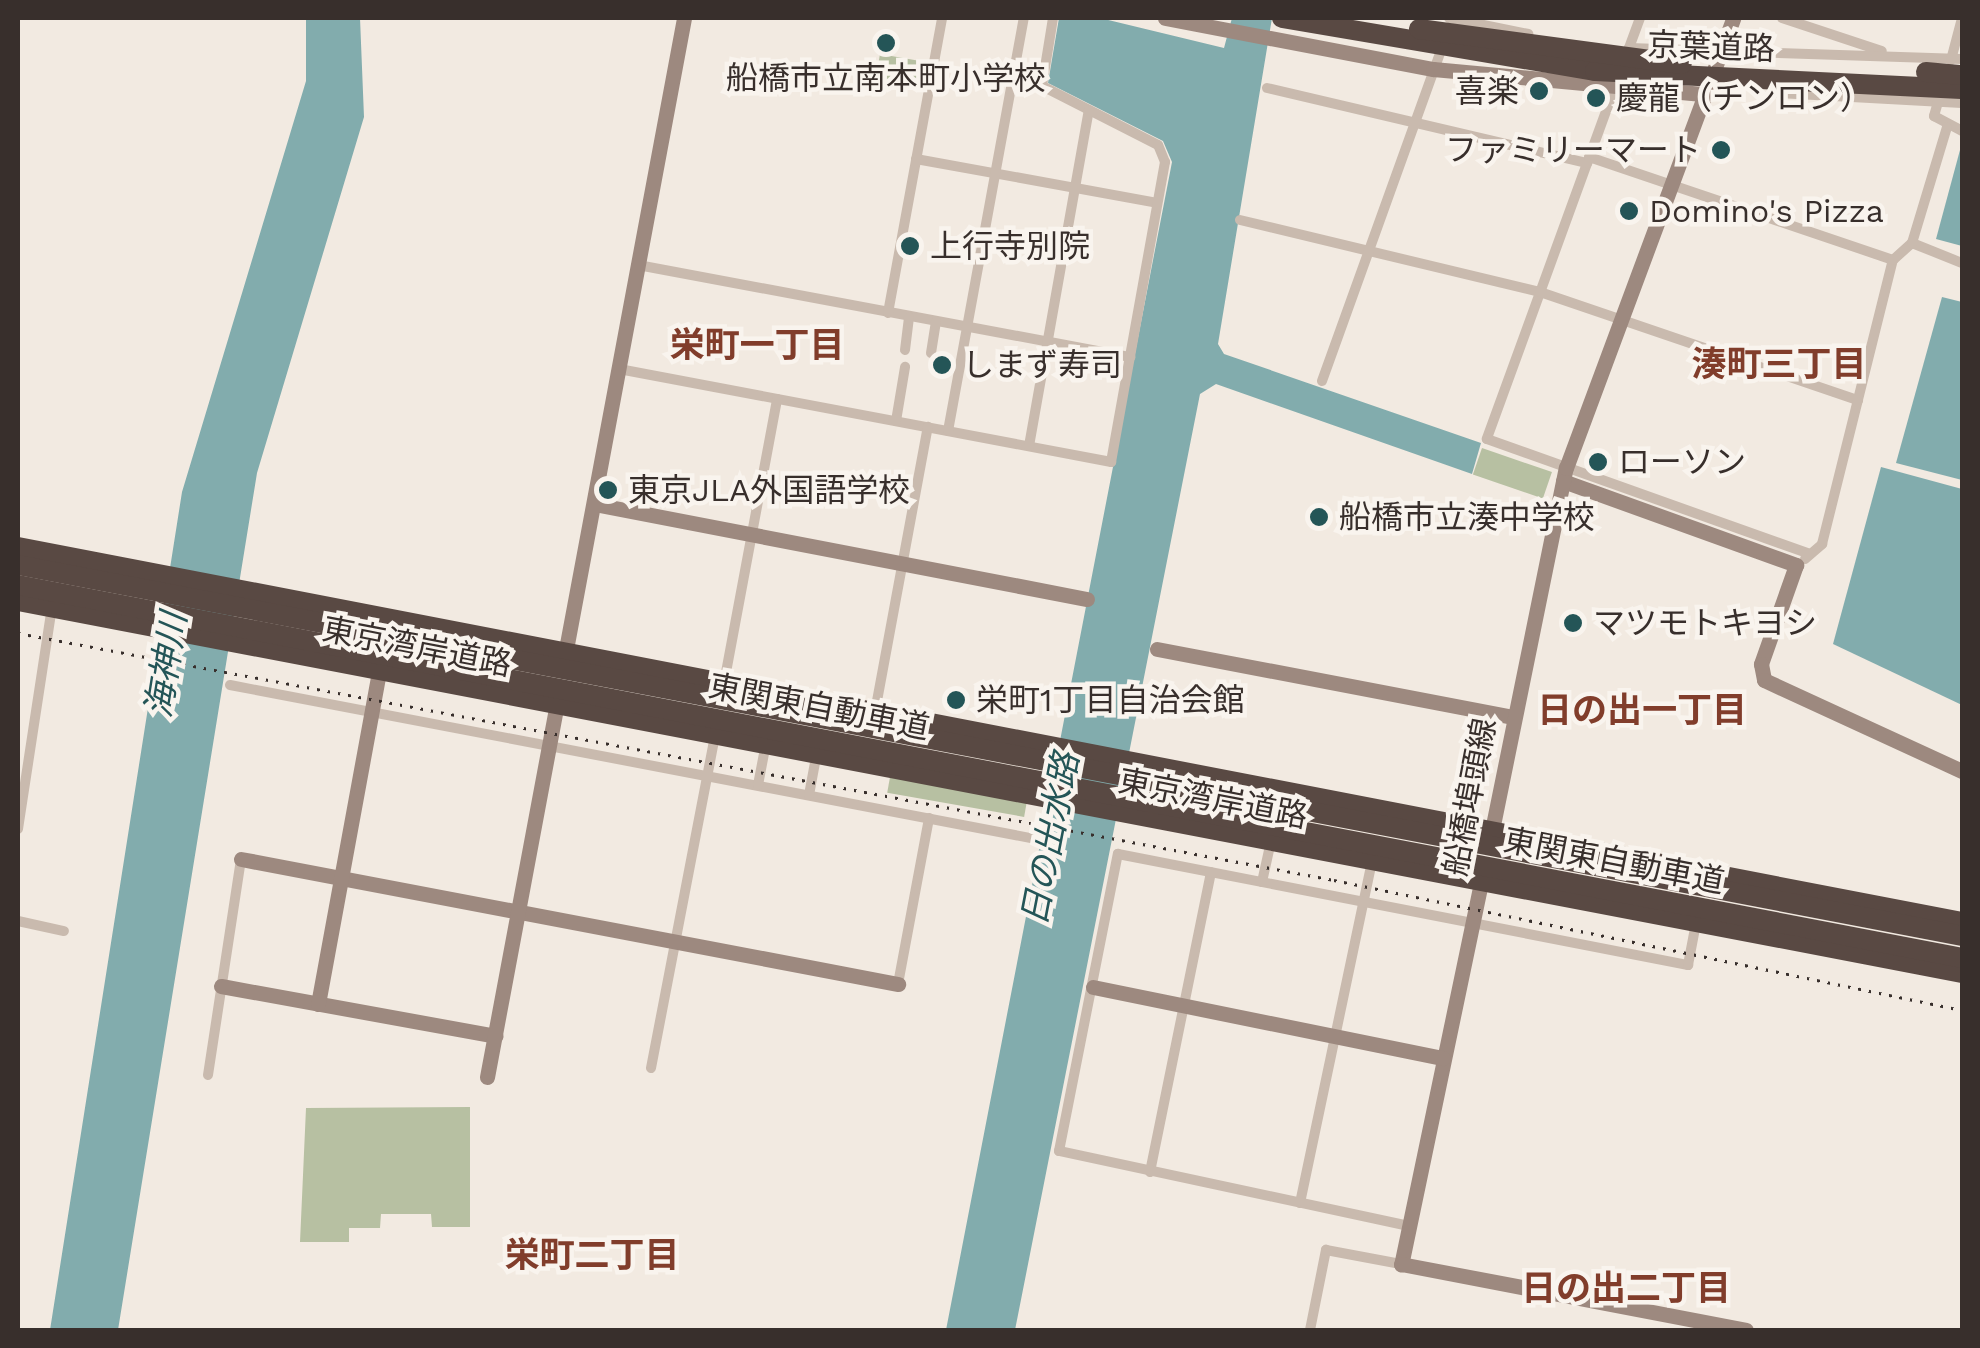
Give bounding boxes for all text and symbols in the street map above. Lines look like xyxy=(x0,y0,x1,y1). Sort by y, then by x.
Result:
street label: 京葉道路 xyxy=(1646,26,1776,68)
marker: 船橋市立南本町小学校 xyxy=(875,32,897,54)
place label: 船橋市立南本町小学校 xyxy=(726,59,1046,97)
place label: 喜楽 xyxy=(1455,72,1519,110)
place label: 慶龍（チンロン） xyxy=(1616,79,1872,117)
marker: 喜楽 xyxy=(1528,80,1550,102)
marker: 慶龍（チンロン） xyxy=(1585,87,1607,109)
place label: ファミリーマート xyxy=(1445,131,1701,169)
marker: ファミリーマート xyxy=(1710,139,1732,161)
place label: Domino's Pizza xyxy=(1649,192,1884,230)
marker: Domino's Pizza xyxy=(1618,200,1640,222)
place label: 上行寺別院 xyxy=(930,227,1090,265)
marker: 上行寺別院 xyxy=(899,235,921,257)
district label: 栄町一丁目 xyxy=(670,324,844,366)
district label: 湊町三丁目 xyxy=(1692,343,1866,385)
place label: しまず寿司 xyxy=(962,346,1122,384)
marker: しまず寿司 xyxy=(931,354,953,376)
place label: ローソン xyxy=(1618,443,1746,481)
marker: ローソン xyxy=(1587,451,1609,473)
place label: 東京JLA外国語学校 xyxy=(628,471,910,509)
marker: 東京JLA外国語学校 xyxy=(597,479,619,501)
place label: 船橋市立湊中学校 xyxy=(1339,498,1595,536)
marker: 船橋市立湊中学校 xyxy=(1308,506,1330,528)
place label: マツモトキヨシ xyxy=(1593,604,1817,642)
water label: 海神川 xyxy=(137,610,195,720)
street label: 東京湾岸道路 xyxy=(319,610,515,684)
marker: マツモトキヨシ xyxy=(1562,612,1584,634)
street label: 東関東自動車道 xyxy=(705,667,933,747)
place label: 栄町1丁目自治会館 xyxy=(976,681,1244,719)
marker: 栄町1丁目自治会館 xyxy=(945,689,967,711)
district label: 日の出一丁目 xyxy=(1537,689,1747,731)
street label: 船橋埠頭線 xyxy=(1436,715,1504,879)
water label: 日の出水路 xyxy=(1013,749,1087,929)
street label: 東京湾岸道路 xyxy=(1115,762,1311,836)
street label: 東関東自動車道 xyxy=(1500,821,1728,901)
district label: 栄町二丁目 xyxy=(505,1234,679,1276)
district label: 日の出二丁目 xyxy=(1521,1267,1731,1309)

